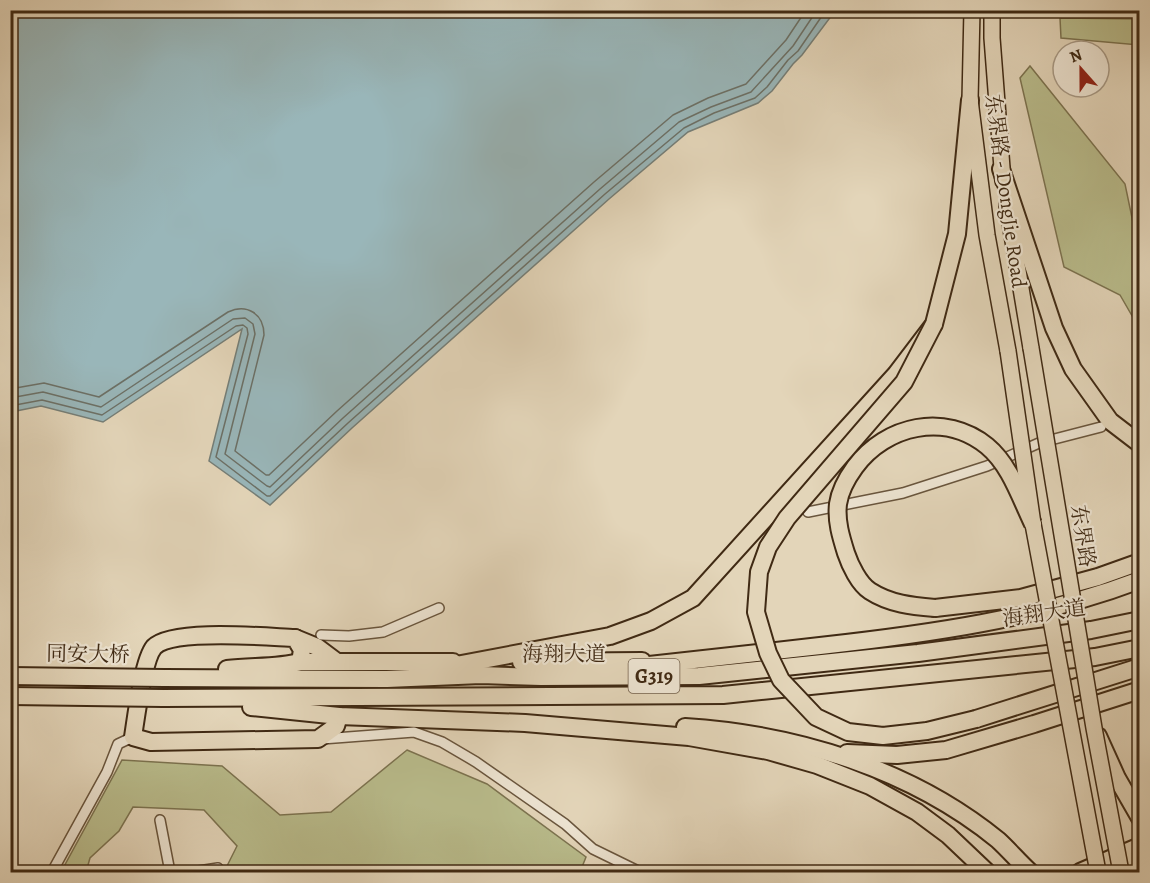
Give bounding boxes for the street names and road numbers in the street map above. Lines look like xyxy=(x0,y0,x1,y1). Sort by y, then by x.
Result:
street label: 东界路 - DongJie Road xyxy=(979,92,1034,290)
street label: 东界路 xyxy=(1064,503,1102,569)
street label: 海翔大道 xyxy=(1000,593,1088,633)
street label: 同安大桥 xyxy=(46,639,130,669)
street label: 海翔大道 xyxy=(522,640,606,668)
road number: G319 xyxy=(628,659,680,693)

